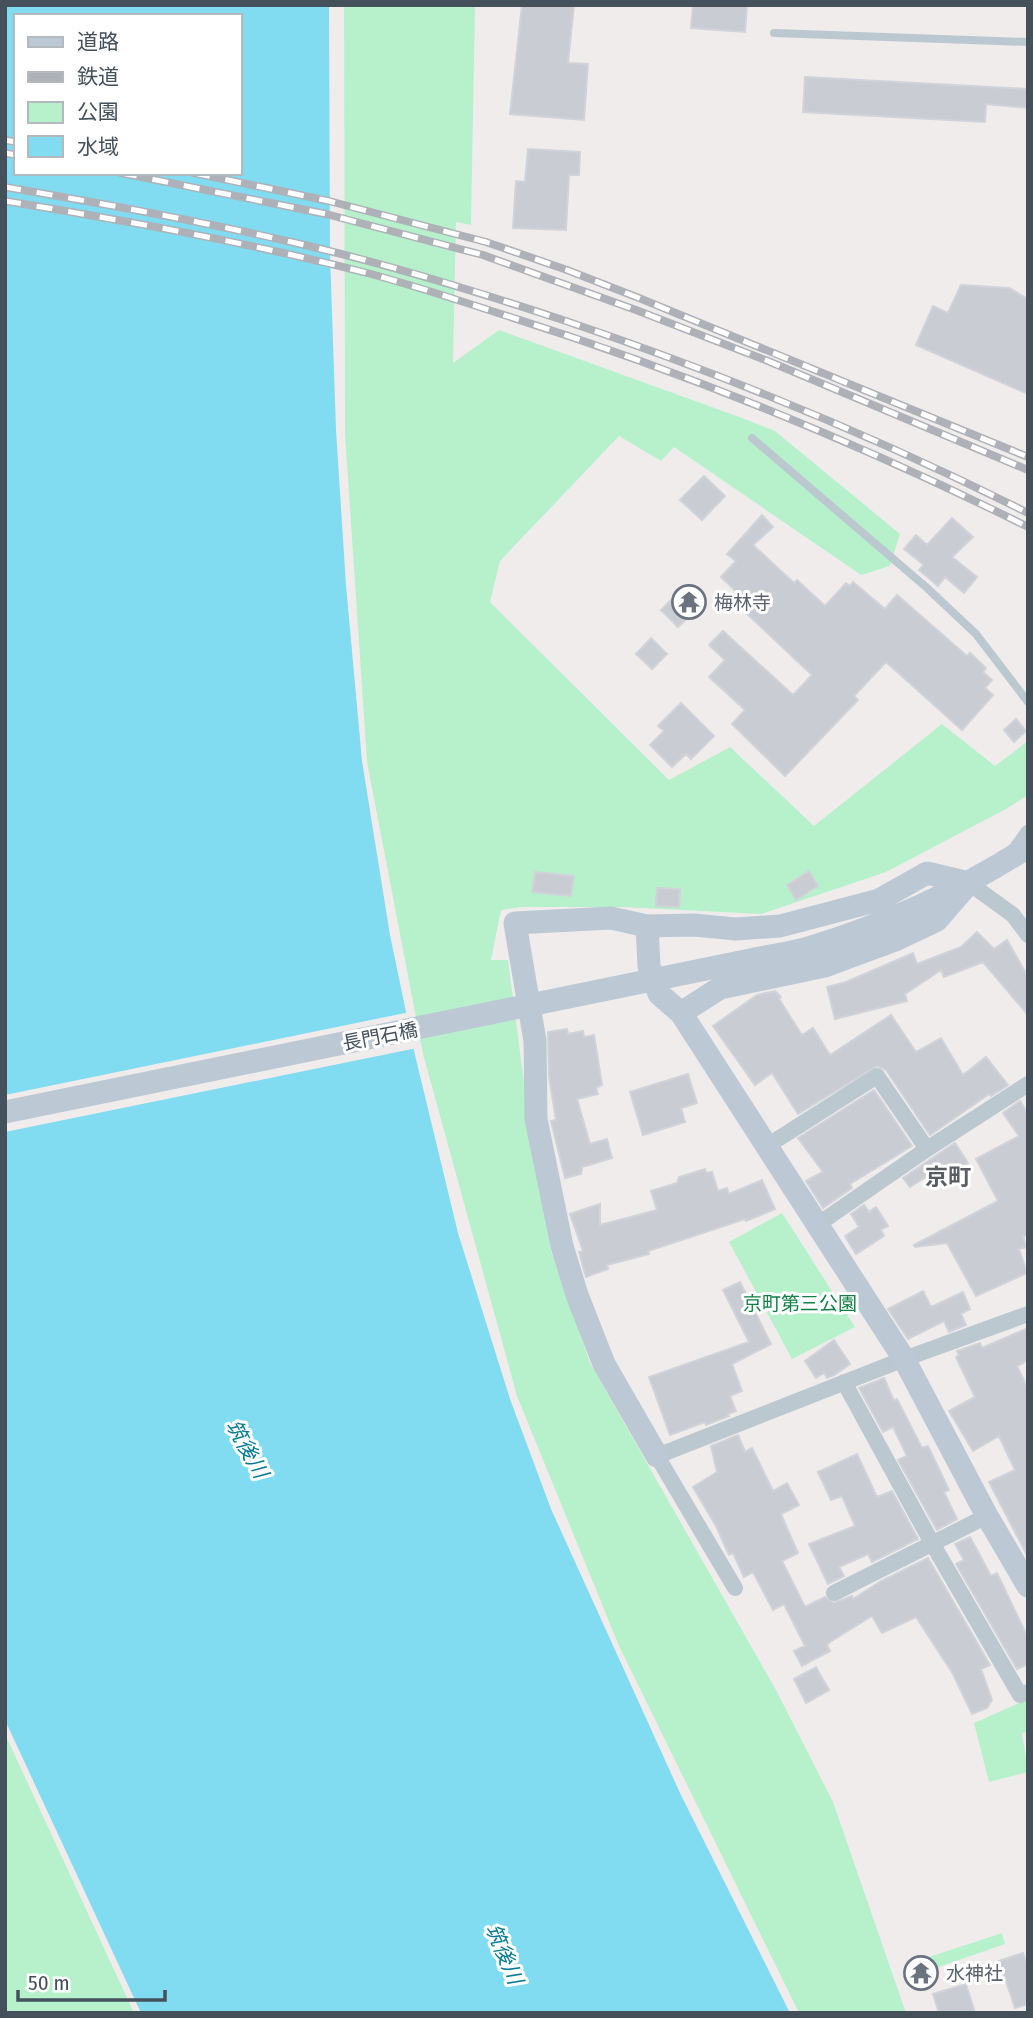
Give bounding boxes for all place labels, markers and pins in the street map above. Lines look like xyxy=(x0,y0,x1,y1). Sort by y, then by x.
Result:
temple icon: 梅林寺 xyxy=(670,583,708,621)
place label: 梅林寺 xyxy=(714,591,771,614)
temple icon: 水神社 xyxy=(902,1954,940,1992)
place label: 水神社 xyxy=(946,1962,1003,1985)

